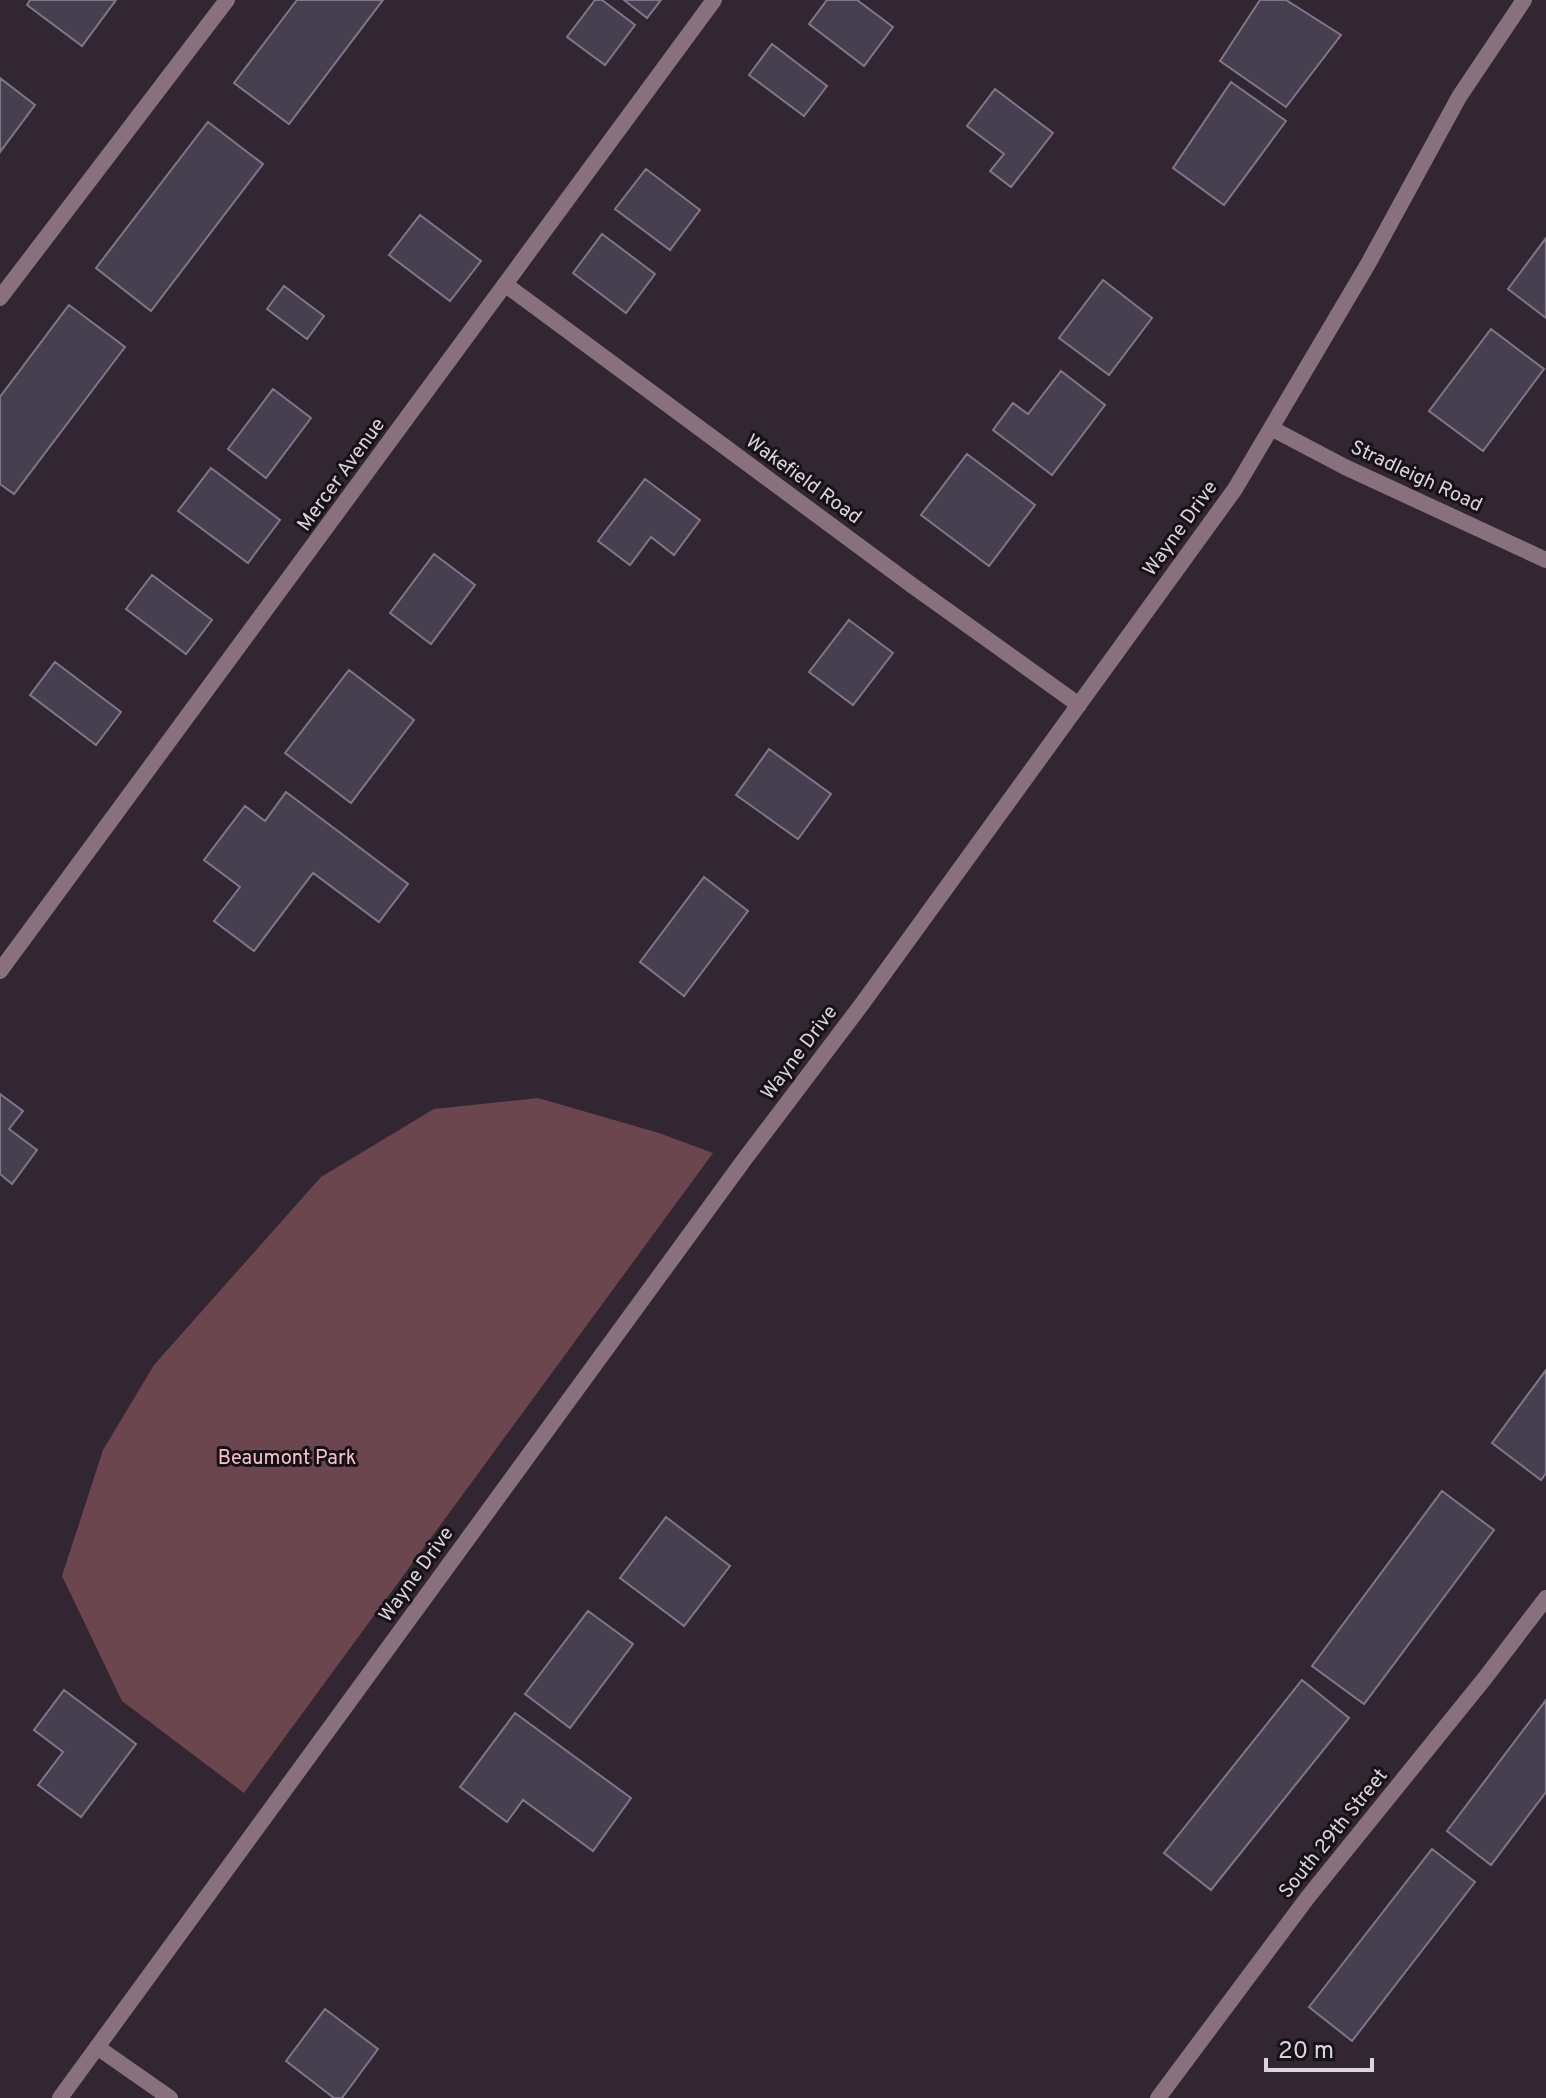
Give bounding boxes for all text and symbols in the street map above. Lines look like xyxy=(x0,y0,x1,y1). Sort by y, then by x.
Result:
street label: Mercer Avenue xyxy=(292,413,392,537)
street label: Wakefield Road xyxy=(740,429,866,531)
street label: Stradleigh Road xyxy=(1346,435,1486,519)
street label: Wayne Drive xyxy=(1138,476,1224,582)
street label: Wayne Drive xyxy=(756,1000,844,1106)
park label: Beaumont Park xyxy=(218,1446,356,1472)
street label: Wayne Drive xyxy=(374,1522,460,1628)
street label: South 29th Street xyxy=(1274,1764,1394,1904)
scale bar xyxy=(1266,2022,1372,2072)
text: 20 m xyxy=(1278,2037,1334,2067)

